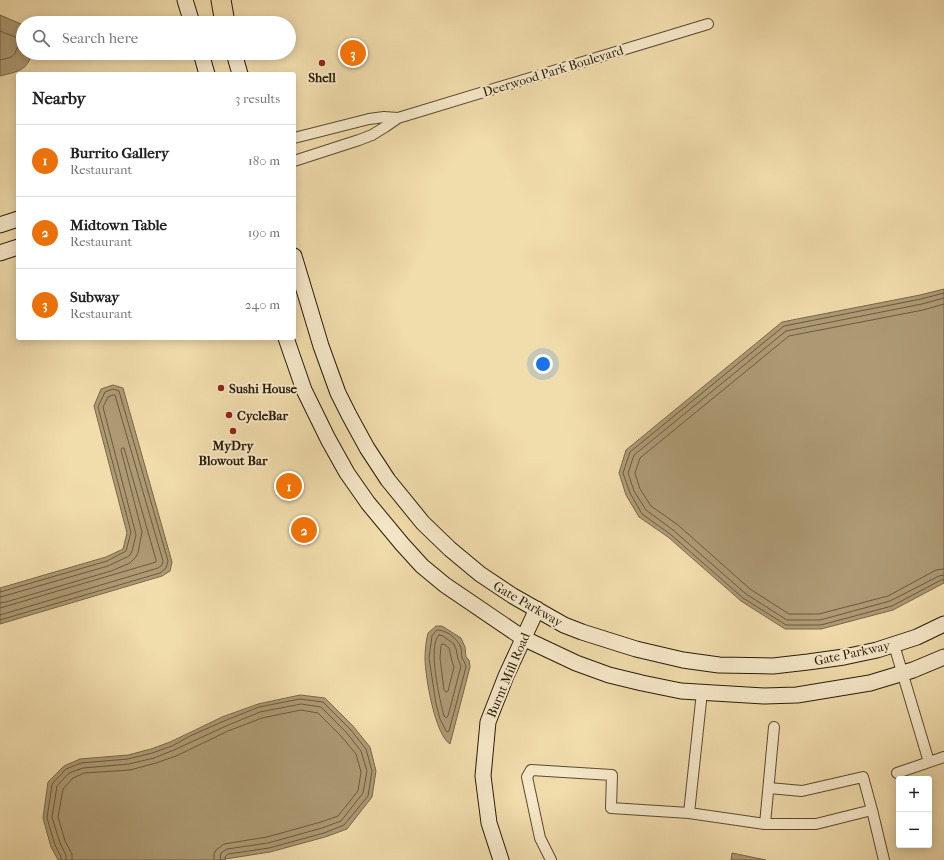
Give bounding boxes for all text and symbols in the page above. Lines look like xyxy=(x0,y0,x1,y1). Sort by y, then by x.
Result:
search box xyxy=(16,16,296,60)
icon: search xyxy=(30,27,52,49)
text: Search here xyxy=(62,29,138,47)
pin: 3 xyxy=(340,38,366,68)
street label: Deerwood Park Boulevard xyxy=(481,42,626,100)
marker: Shell xyxy=(317,58,327,68)
place label: Shell xyxy=(308,70,336,85)
text: Nearby xyxy=(32,88,86,108)
text: 3 results xyxy=(235,91,280,106)
text: Burrito Gallery xyxy=(70,144,169,162)
text: 1 xyxy=(43,153,47,168)
text: 180 m xyxy=(248,153,280,168)
text: Restaurant xyxy=(70,162,132,177)
text: Midtown Table xyxy=(70,216,167,234)
text: 2 xyxy=(42,225,48,240)
text: 190 m xyxy=(248,225,280,240)
text: Restaurant xyxy=(70,234,132,249)
text: Subway xyxy=(70,288,119,306)
text: 3 xyxy=(42,297,48,312)
text: 240 m xyxy=(245,297,280,312)
text: Restaurant xyxy=(70,306,132,321)
your location xyxy=(533,354,553,374)
place label: Sushi House xyxy=(229,381,297,396)
marker: Sushi House xyxy=(216,383,226,393)
place label: CycleBar xyxy=(237,408,288,424)
marker: CycleBar xyxy=(224,410,234,420)
marker: MyDry Blowout Bar xyxy=(228,426,238,436)
place label: MyDry Blowout Bar xyxy=(199,438,268,468)
pin: 1 xyxy=(276,471,302,501)
pin: 2 xyxy=(291,515,317,545)
street label: Gate Parkway xyxy=(491,578,566,630)
street label: Burnt Mill Road xyxy=(483,629,533,720)
street label: Gate Parkway xyxy=(813,637,892,668)
map controls xyxy=(896,776,932,848)
button: + xyxy=(896,776,932,812)
button: − xyxy=(896,812,932,848)

